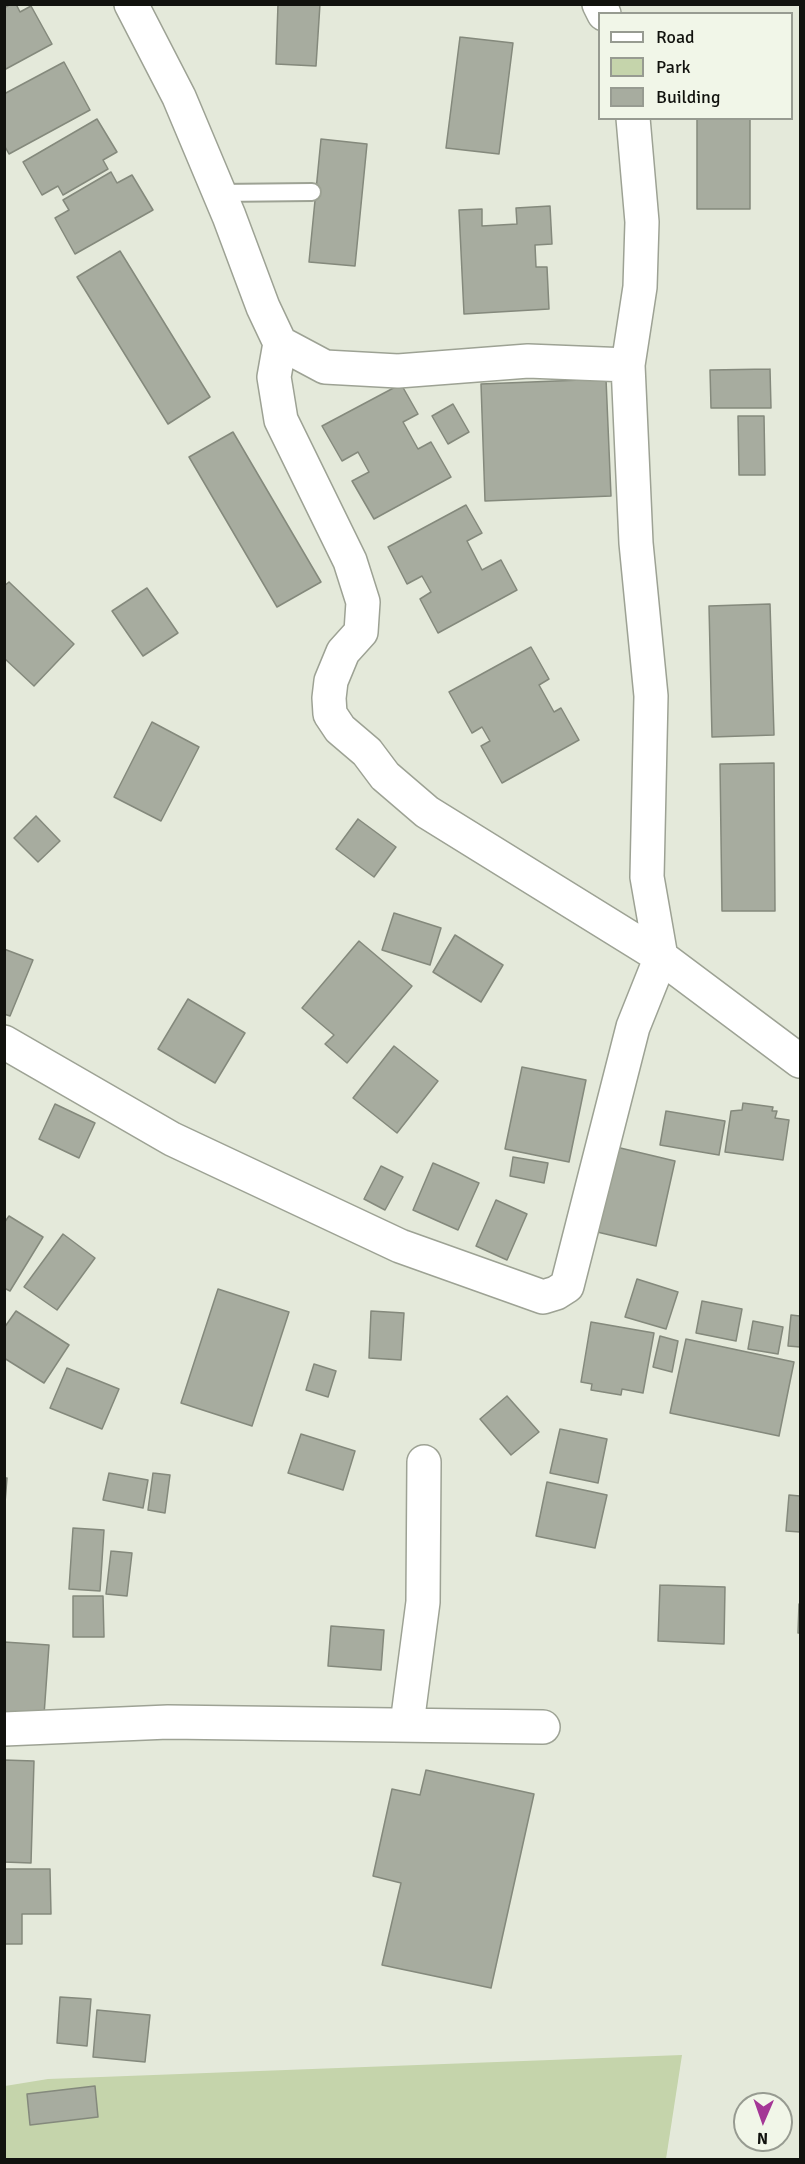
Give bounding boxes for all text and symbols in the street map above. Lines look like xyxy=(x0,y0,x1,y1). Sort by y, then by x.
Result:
legend xyxy=(598,12,793,120)
text: Road xyxy=(656,26,695,48)
text: Park xyxy=(656,56,691,78)
text: Building xyxy=(656,86,720,108)
north arrow xyxy=(733,2092,793,2152)
text: N xyxy=(757,2128,768,2148)

